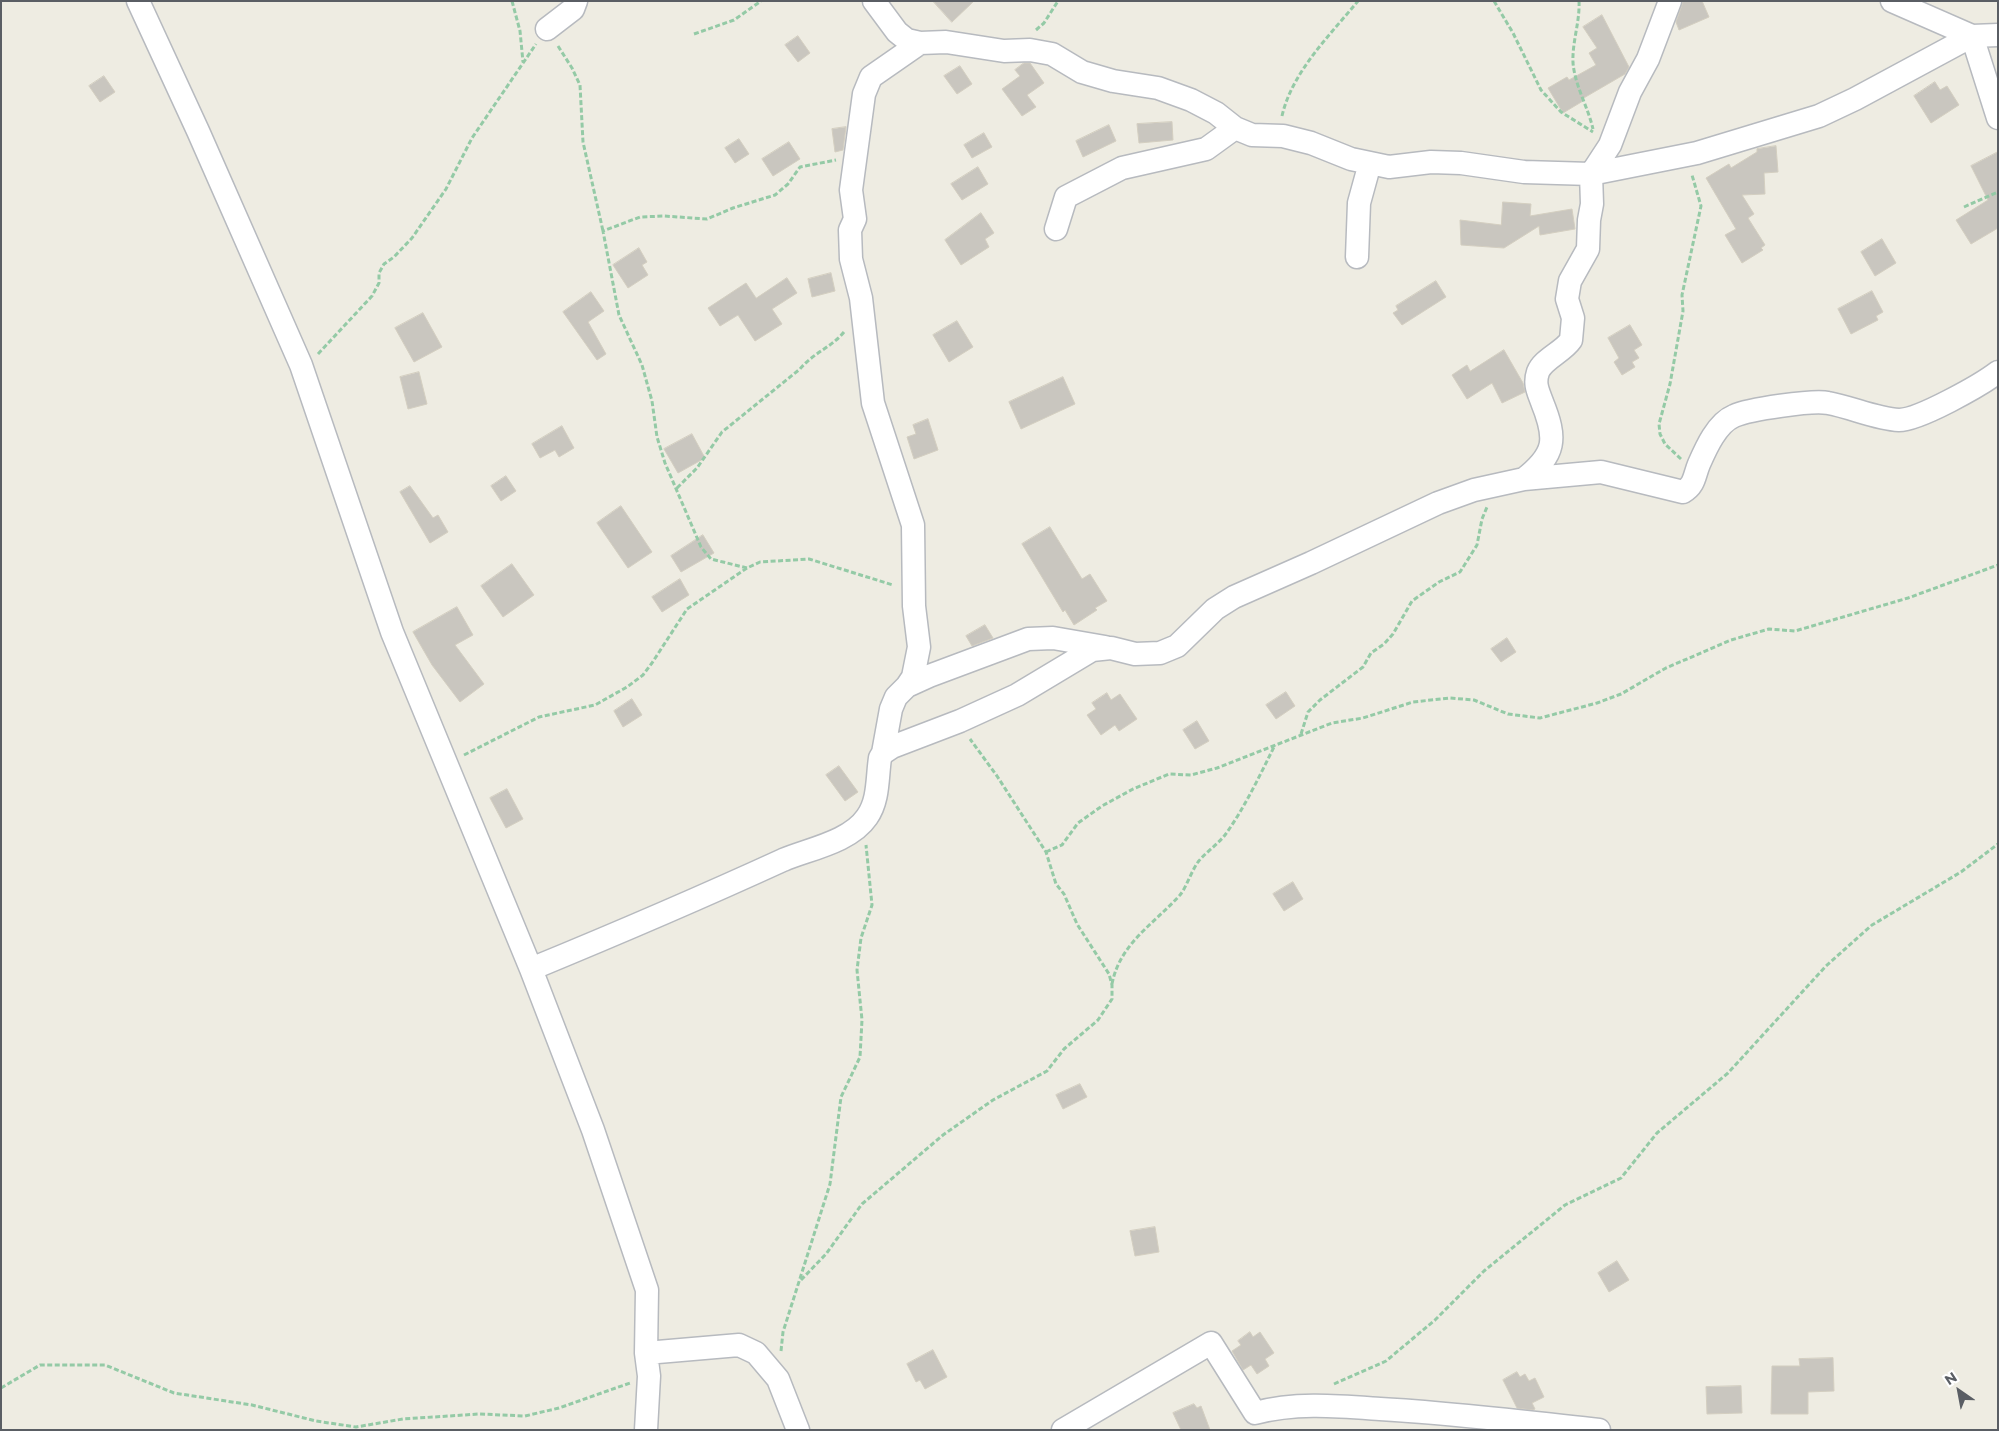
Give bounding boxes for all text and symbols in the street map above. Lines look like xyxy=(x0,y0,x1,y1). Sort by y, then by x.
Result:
north arrow xyxy=(1934,1366,1984,1416)
text: N xyxy=(1941,1368,1960,1389)

